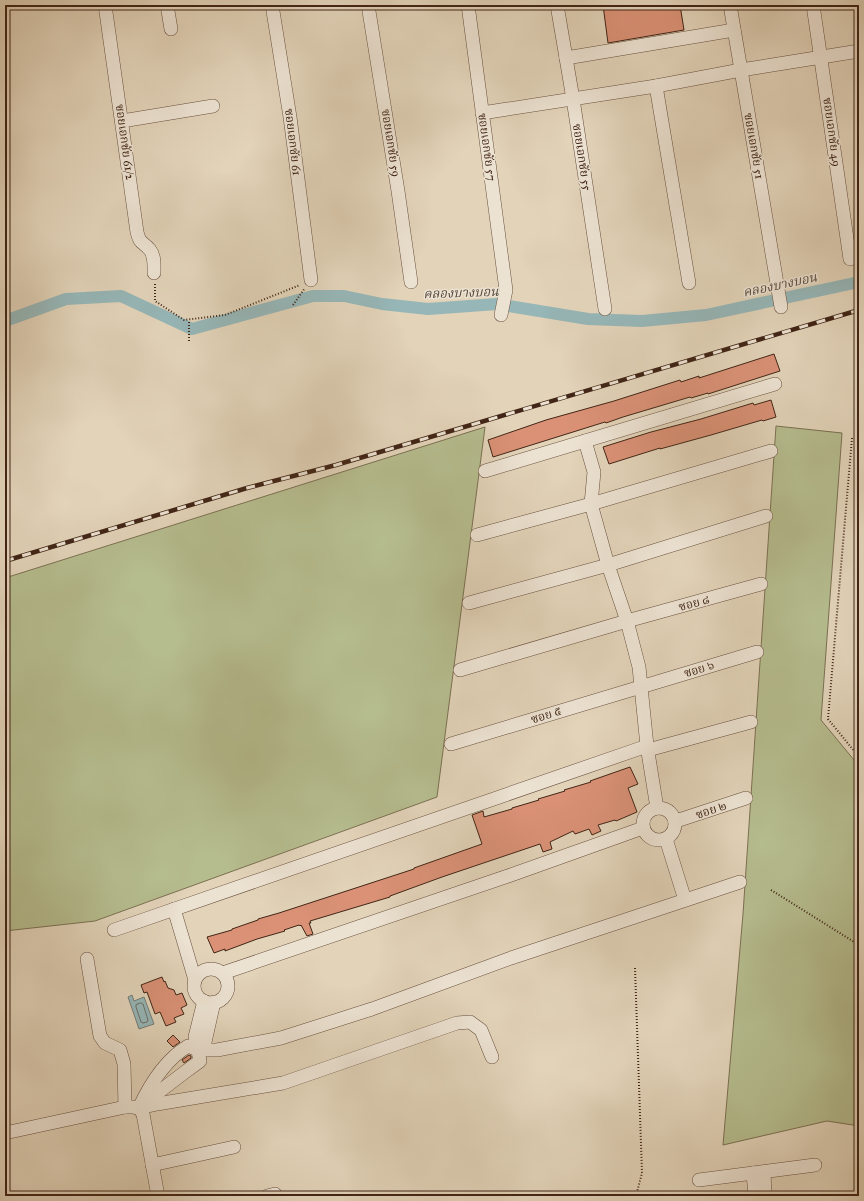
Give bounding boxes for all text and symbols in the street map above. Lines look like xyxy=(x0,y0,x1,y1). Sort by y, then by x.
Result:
street label: ซอยเอกชัย 49 xyxy=(820,97,844,167)
street label: ซอยเอกชัย 61/2 xyxy=(113,103,137,181)
street label: ซอยเอกชัย 61 xyxy=(282,108,304,177)
street label: ซอยเอกชัย 59 xyxy=(379,108,403,178)
street label: ซอยเอกชัย 57 xyxy=(475,112,499,182)
street label: ซอยเอกชัย 51 xyxy=(741,112,767,180)
street label: ซอยเอกชัย 55 xyxy=(570,122,594,192)
water label: คลองบางบอน xyxy=(741,269,819,301)
water label: คลองบางบอน xyxy=(423,284,499,302)
street label: ซอย ๘ xyxy=(677,592,711,614)
street label: ซอย ๖ xyxy=(682,658,716,680)
street label: ซอย ๕ xyxy=(529,704,563,726)
street label: ซอย ๒ xyxy=(694,798,728,822)

